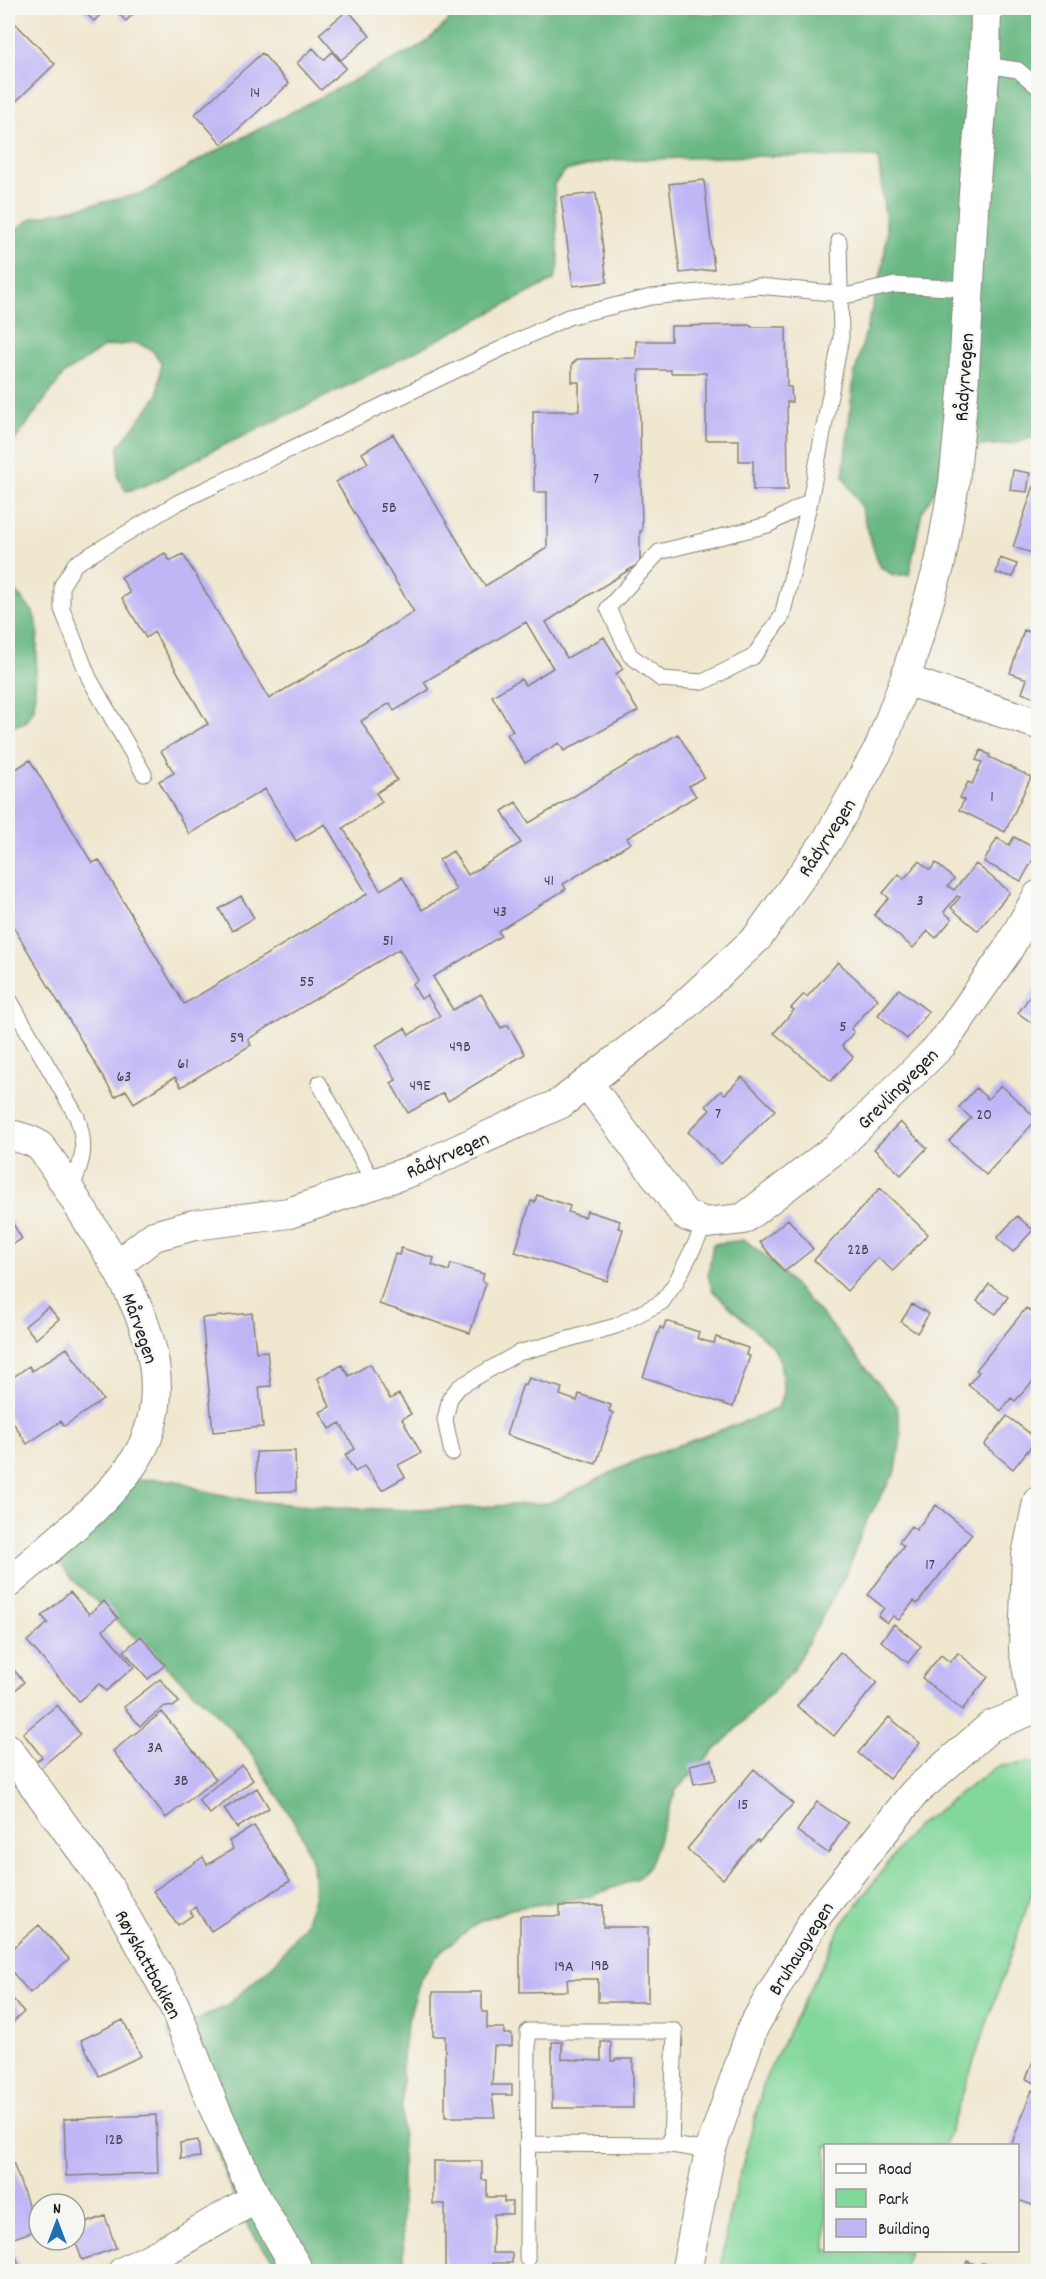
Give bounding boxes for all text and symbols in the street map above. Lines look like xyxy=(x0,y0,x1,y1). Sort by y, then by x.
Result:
house number: 14 xyxy=(250,82,260,105)
street label: Rådyrvegen xyxy=(949,332,983,422)
house number: 7 xyxy=(593,468,599,491)
house number: 5B xyxy=(382,497,397,520)
house number: 1 xyxy=(990,786,994,809)
street label: Rådyrvegen xyxy=(793,794,864,883)
house number: 41 xyxy=(544,870,554,893)
house number: 3 xyxy=(916,890,924,913)
house number: 43 xyxy=(493,901,507,924)
house number: 51 xyxy=(383,930,393,953)
house number: 55 xyxy=(300,971,314,994)
house number: 5 xyxy=(839,1016,847,1039)
house number: 59 xyxy=(230,1027,244,1050)
house number: 49B xyxy=(449,1036,471,1059)
street label: Grevlingvegen xyxy=(852,1043,946,1137)
house number: 61 xyxy=(177,1053,189,1076)
house number: 63 xyxy=(117,1066,131,1089)
house number: 49E xyxy=(409,1075,431,1098)
house number: 7 xyxy=(715,1103,721,1126)
house number: 20 xyxy=(976,1104,992,1127)
street label: Rådyrvegen xyxy=(402,1126,494,1188)
house number: 22B xyxy=(847,1239,869,1262)
street label: Mårvegen xyxy=(113,1290,163,1368)
house number: 17 xyxy=(925,1554,935,1577)
house number: 3A xyxy=(147,1737,163,1760)
house number: 3B xyxy=(174,1770,188,1793)
house number: 15 xyxy=(738,1794,748,1817)
street label: Bruhaugvegen xyxy=(763,1897,842,2002)
street label: Røyskattbakken xyxy=(106,1906,187,2025)
house number: 19B xyxy=(591,1955,609,1978)
house number: 19A xyxy=(554,1956,574,1979)
house number: 12B xyxy=(105,2129,123,2152)
legend xyxy=(824,2144,1019,2252)
text: Road xyxy=(878,2158,912,2183)
text: Park xyxy=(878,2188,909,2213)
north arrow xyxy=(27,2192,87,2252)
text: N xyxy=(53,2198,61,2221)
text: Building xyxy=(878,2218,930,2243)

